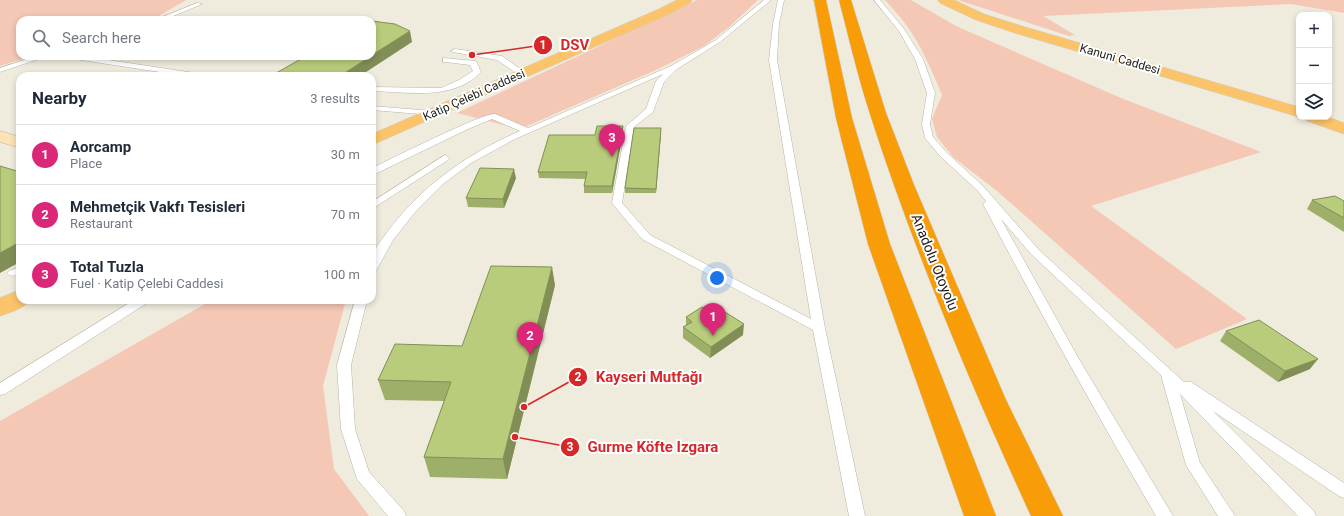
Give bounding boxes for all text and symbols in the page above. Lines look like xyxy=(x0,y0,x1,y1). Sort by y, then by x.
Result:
map controls xyxy=(1296,12,1332,120)
button: + xyxy=(1296,12,1332,48)
search box xyxy=(16,16,376,60)
icon: search xyxy=(30,27,52,49)
text: Search here xyxy=(62,29,141,47)
callout: DSV xyxy=(533,32,598,59)
text: DSV xyxy=(561,36,590,54)
text: 1 xyxy=(540,38,546,52)
street label: Kanuni Caddesi xyxy=(1078,41,1162,77)
button: − xyxy=(1296,48,1332,84)
street label: Katip Çelebi Caddesi xyxy=(421,66,527,124)
button: layers xyxy=(1296,84,1332,120)
text: Nearby xyxy=(32,88,87,108)
text: 3 results xyxy=(310,91,360,106)
pin: 3 xyxy=(599,124,625,157)
text: Aorcamp xyxy=(70,138,131,156)
text: 1 xyxy=(41,147,49,162)
text: 30 m xyxy=(331,147,360,162)
text: Place xyxy=(70,156,102,171)
text: Mehmetçik Vakfı Tesisleri xyxy=(70,198,245,216)
text: 2 xyxy=(41,207,49,222)
text: 70 m xyxy=(331,207,360,222)
street label: Anadolu Otoyolu xyxy=(908,211,962,313)
text: Restaurant xyxy=(70,216,133,231)
text: Total Tuzla xyxy=(70,258,144,276)
text: 3 xyxy=(41,267,49,282)
text: 100 m xyxy=(323,267,360,282)
your location xyxy=(707,268,727,288)
text: Fuel · Katip Çelebi Caddesi xyxy=(70,276,223,291)
pin: 1 xyxy=(700,303,726,336)
pin: 2 xyxy=(517,322,543,355)
callout: Kayseri Mutfağı xyxy=(568,364,711,391)
text: Kayseri Mutfağı xyxy=(596,368,702,386)
text: 2 xyxy=(575,370,582,384)
callout: Gurme Köfte Izgara xyxy=(560,433,727,460)
text: Gurme Köfte Izgara xyxy=(588,438,718,456)
text: 3 xyxy=(567,440,574,454)

